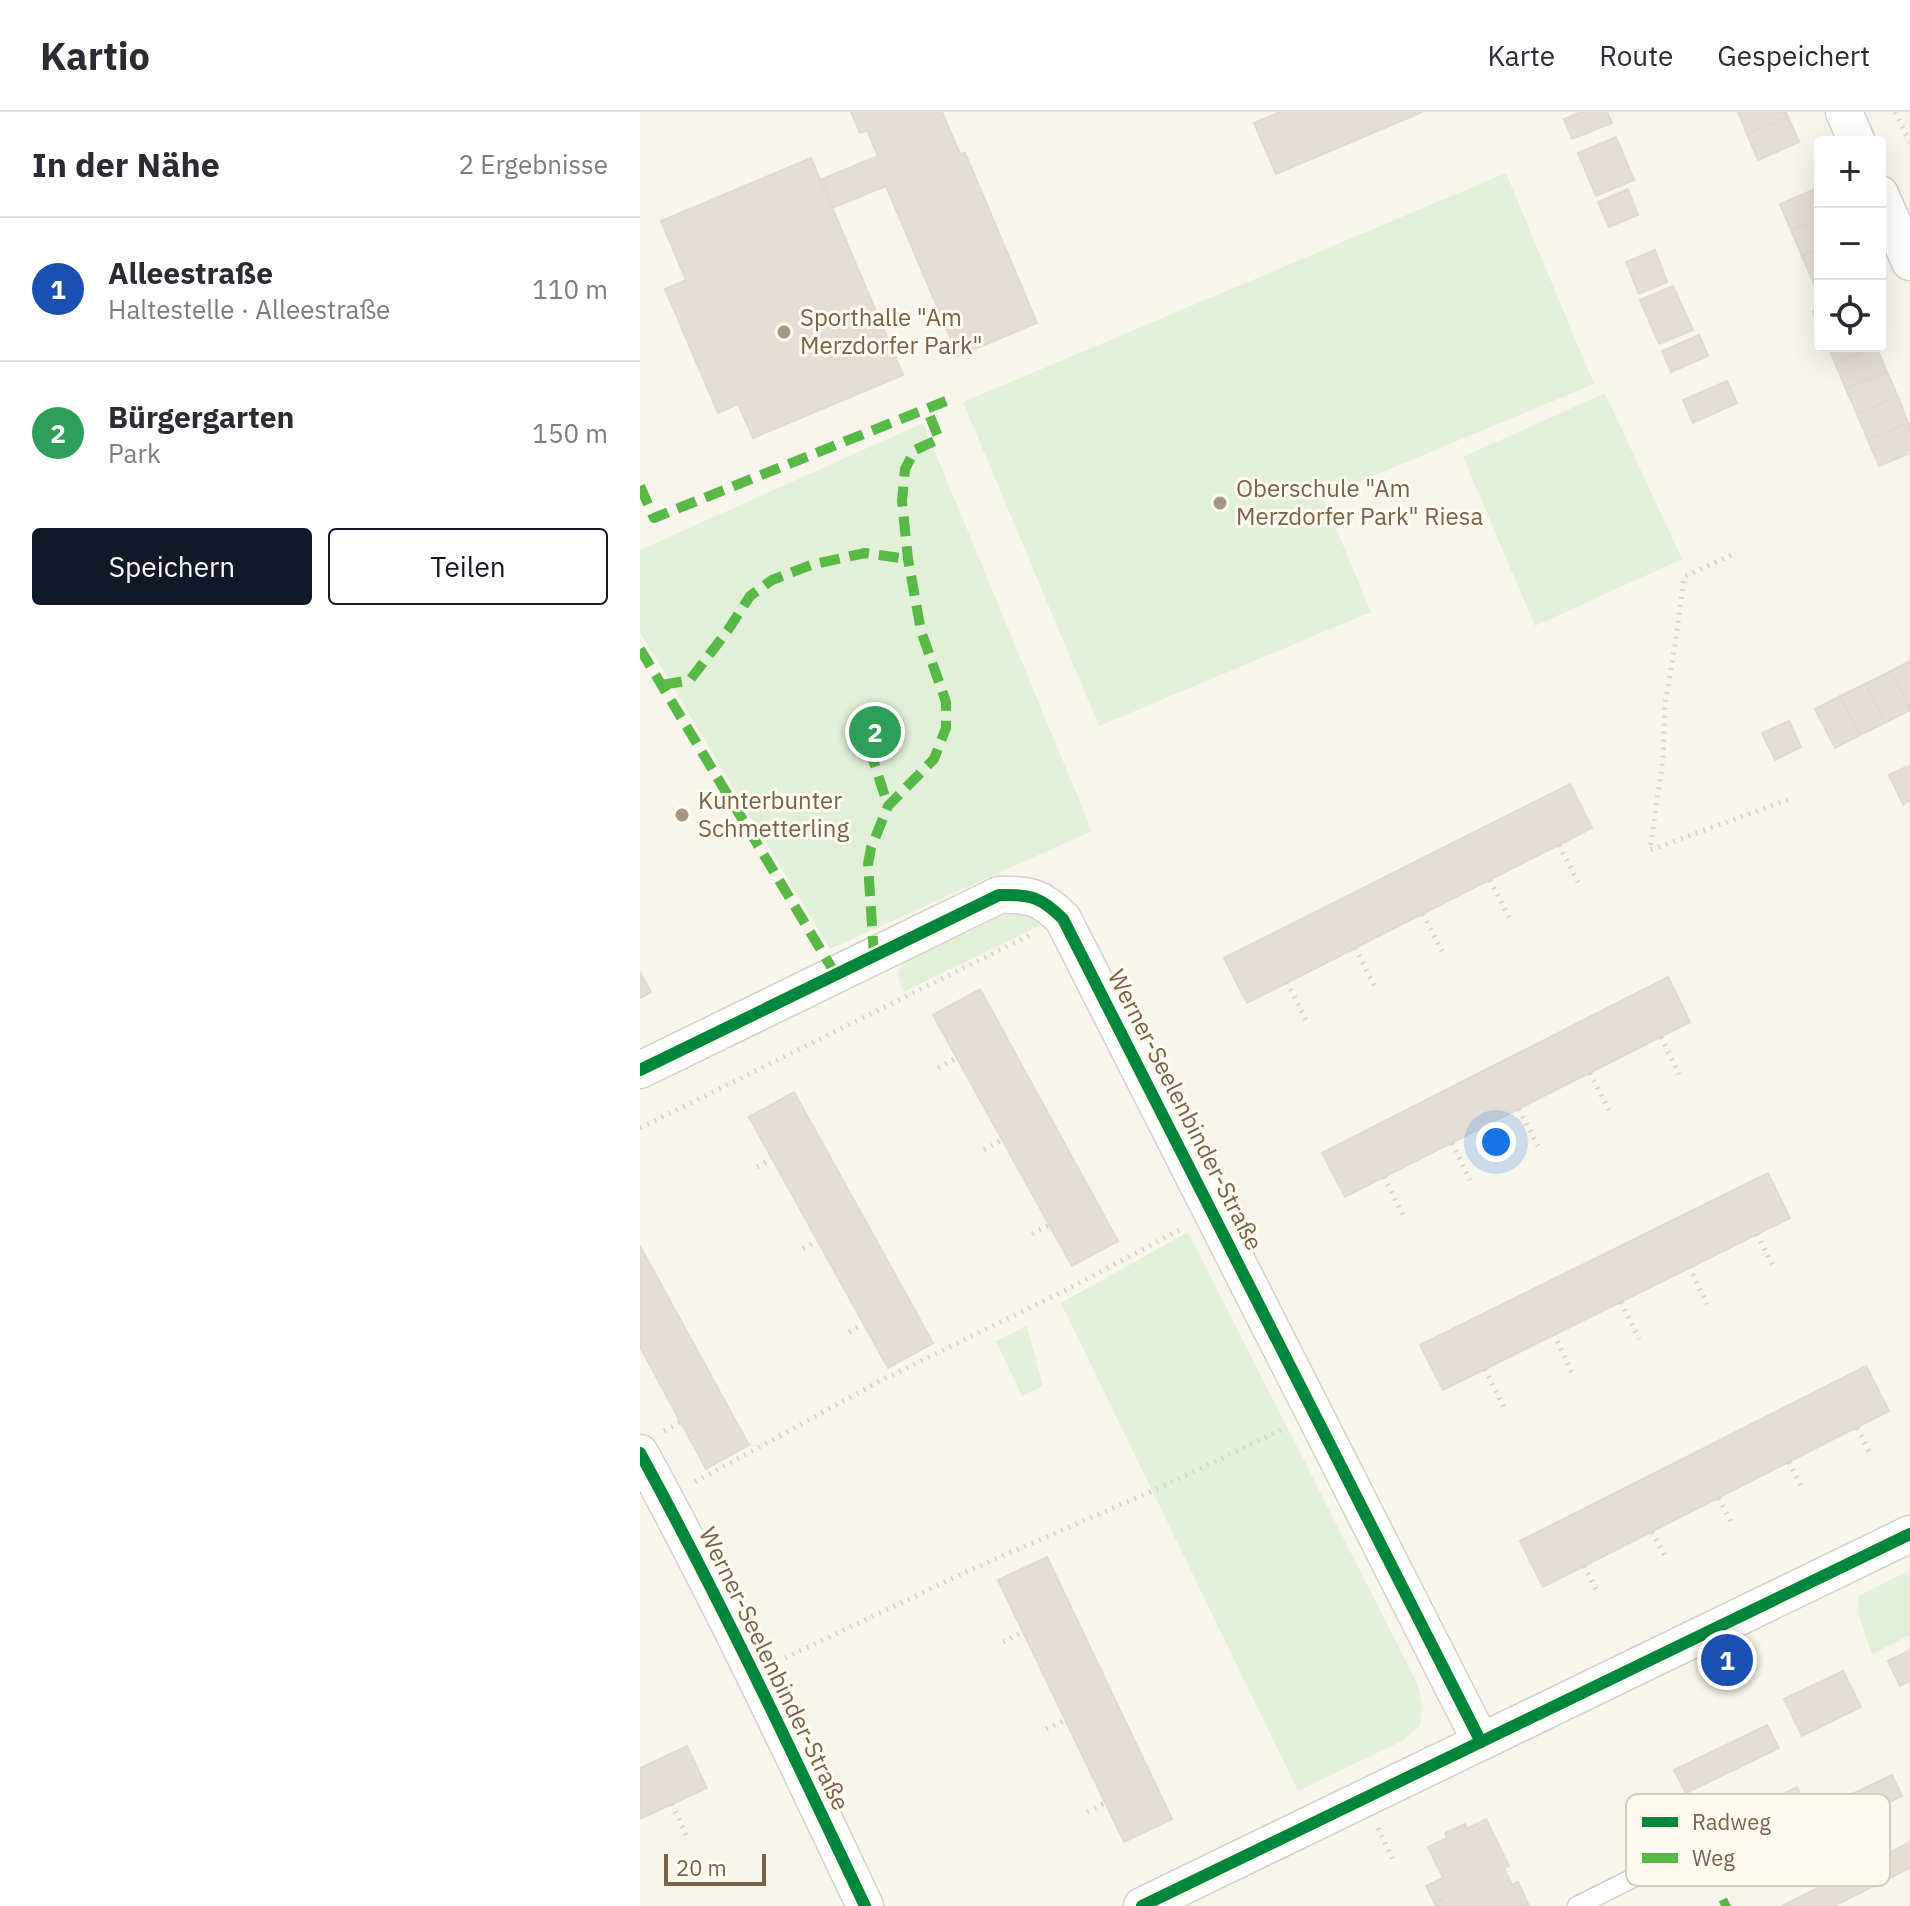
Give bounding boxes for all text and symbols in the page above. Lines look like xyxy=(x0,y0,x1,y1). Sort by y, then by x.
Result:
text: Kartio xyxy=(40,31,150,80)
text: Karte xyxy=(1487,37,1555,74)
text: Route xyxy=(1599,37,1673,74)
text: Gespeichert xyxy=(1717,37,1870,74)
map controls xyxy=(1814,136,1886,352)
button: + xyxy=(1814,136,1886,208)
text: In der Nähe xyxy=(32,142,220,186)
text: 2 Ergebnisse xyxy=(459,147,608,181)
button: − xyxy=(1814,208,1886,280)
text: Alleestraße xyxy=(108,253,273,292)
text: 1 xyxy=(50,272,66,306)
text: 110 m xyxy=(532,272,608,306)
button: locate xyxy=(1814,280,1886,352)
text: Haltestelle · Alleestraße xyxy=(108,292,390,326)
place label: Sporthalle "Am Merzdorfer Park" xyxy=(800,301,983,361)
marker: Sporthalle "Am Merzdorfer Park" xyxy=(775,323,793,341)
text: Bürgergarten xyxy=(108,397,294,436)
text: 2 xyxy=(50,416,66,450)
text: 150 m xyxy=(532,416,608,450)
text: Park xyxy=(108,436,161,470)
place label: Oberschule "Am Merzdorfer Park" Riesa xyxy=(1236,472,1483,532)
marker: Oberschule "Am Merzdorfer Park" Riesa xyxy=(1211,494,1229,512)
button: Speichern xyxy=(32,528,312,605)
button: Teilen xyxy=(328,528,608,605)
pin: 2 xyxy=(849,702,901,762)
place label: Kunterbunter Schmetterling xyxy=(698,784,849,844)
marker: Kunterbunter Schmetterling xyxy=(673,806,691,824)
street label: Werner-Seelenbinder-Straße xyxy=(1101,964,1271,1256)
your location xyxy=(1476,1122,1516,1162)
street label: Werner-Seelenbinder-Straße xyxy=(692,1522,858,1816)
pin: 1 xyxy=(1701,1630,1753,1690)
legend xyxy=(1626,1794,1890,1886)
text: Radweg xyxy=(1692,1807,1771,1836)
text: Weg xyxy=(1692,1843,1735,1872)
scale bar xyxy=(664,1850,766,1886)
text: 20 m xyxy=(676,1853,727,1882)

